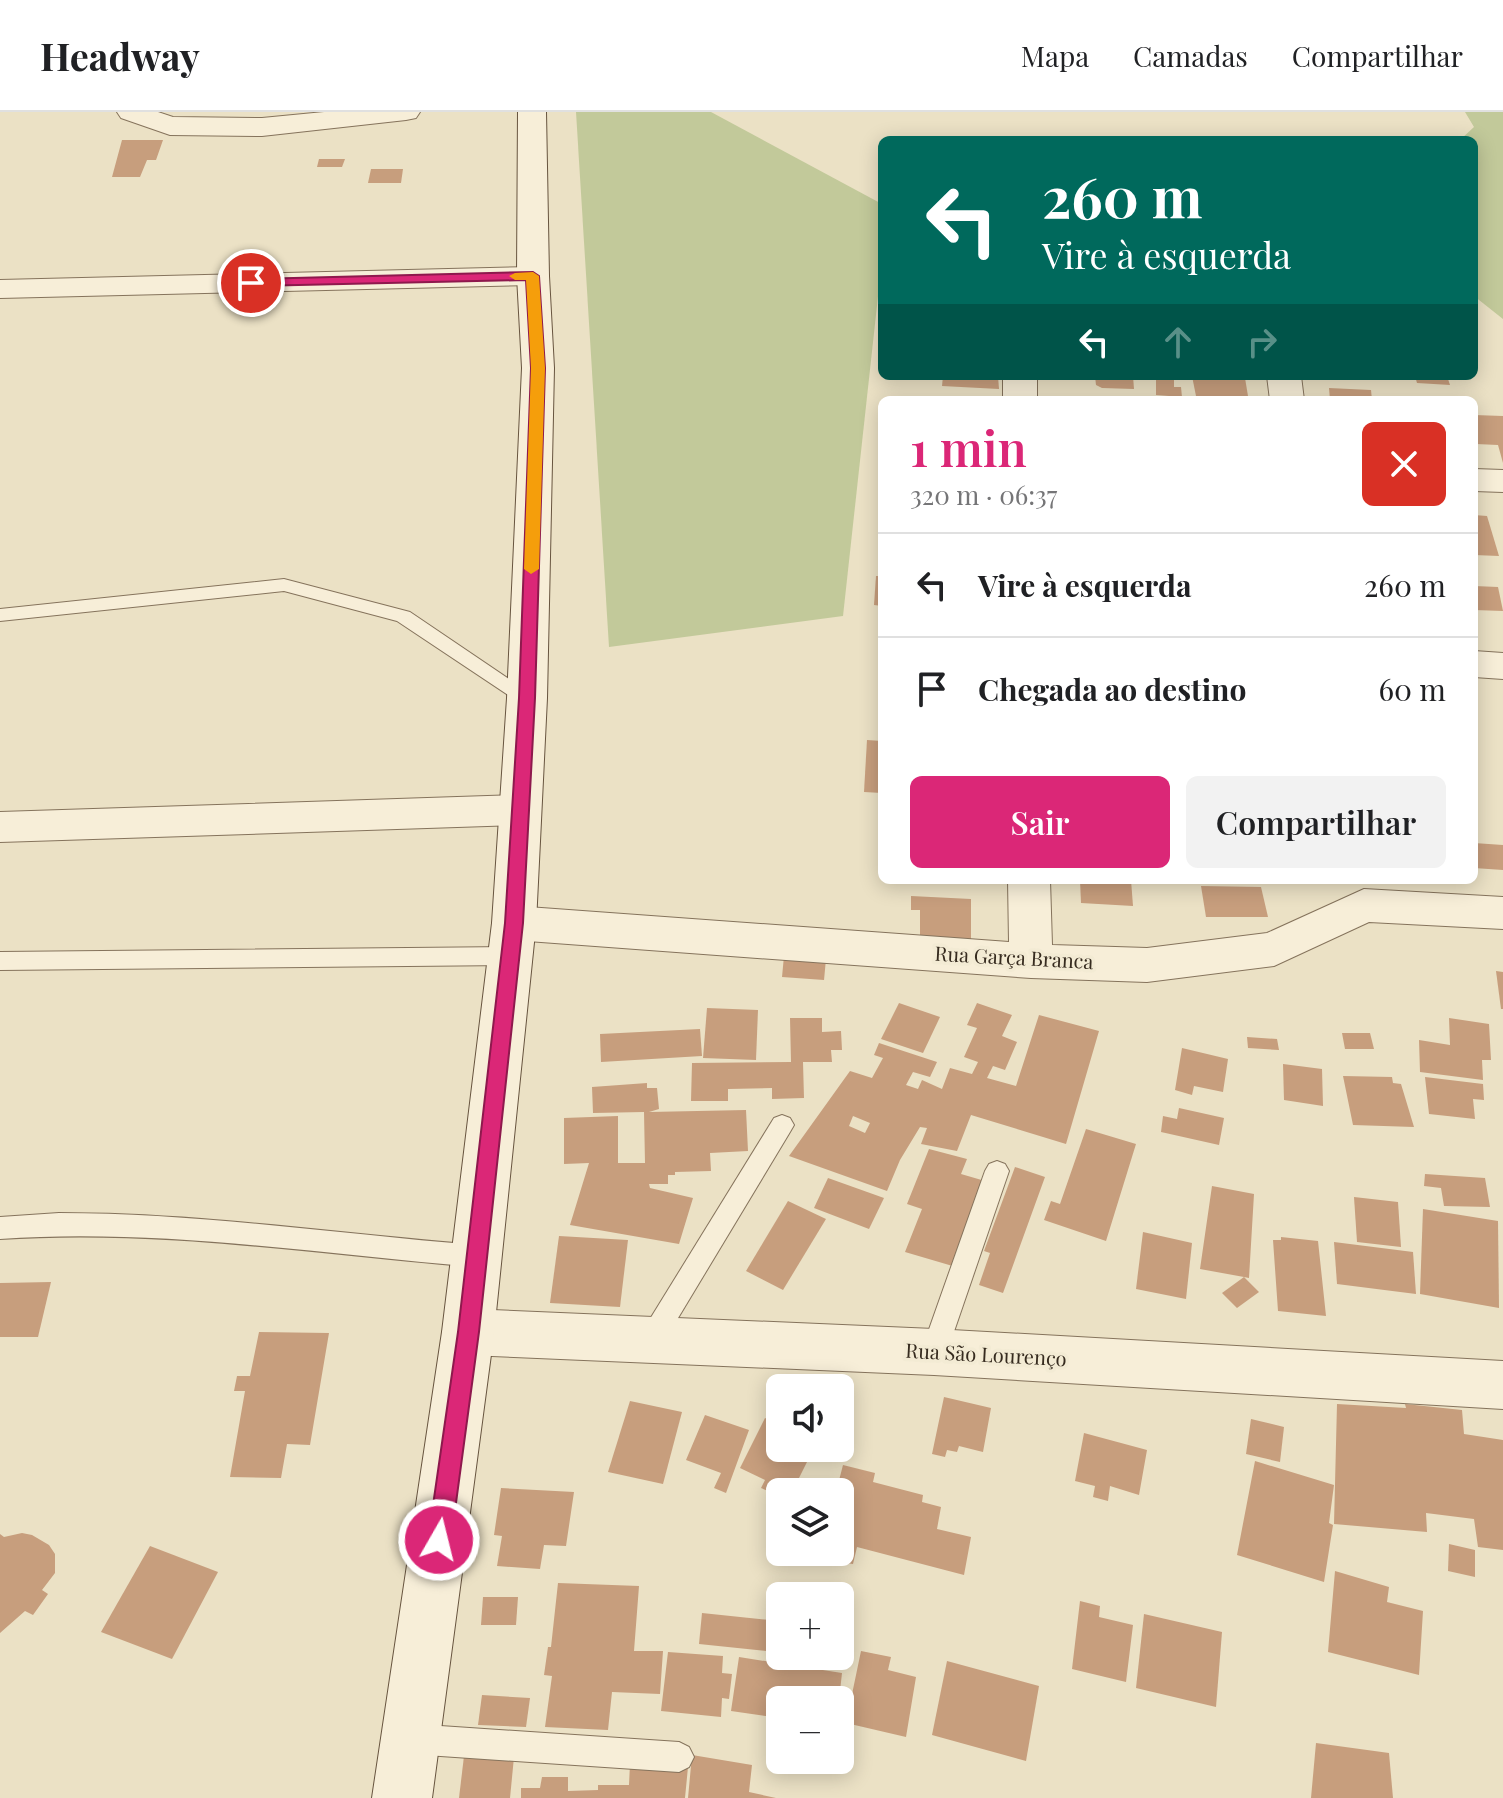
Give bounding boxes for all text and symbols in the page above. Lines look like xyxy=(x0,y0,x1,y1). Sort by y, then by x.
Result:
text: Headway xyxy=(40,30,200,81)
text: Mapa xyxy=(1021,37,1089,74)
text: Camadas xyxy=(1133,37,1248,74)
text: Compartilhar xyxy=(1292,37,1463,74)
text: 260 m xyxy=(1042,158,1203,233)
icon: left xyxy=(910,168,1014,272)
text: Vire à esquerda xyxy=(1042,230,1291,278)
pin xyxy=(217,249,285,317)
icon: arrive xyxy=(229,261,273,305)
icon: left xyxy=(1072,320,1116,364)
icon: ahead xyxy=(1156,320,1200,364)
icon: right xyxy=(1240,320,1284,364)
text: 1 min xyxy=(910,415,1027,479)
button: close xyxy=(1362,422,1446,506)
text: 320 m · 06:37 xyxy=(910,477,1057,512)
icon: left xyxy=(910,563,954,607)
text: Vire à esquerda xyxy=(978,565,1191,605)
text: 260 m xyxy=(1364,565,1446,605)
icon: arrive xyxy=(910,667,954,711)
text: Chegada ao destino xyxy=(978,669,1246,709)
text: 60 m xyxy=(1378,669,1446,709)
button: Sair xyxy=(910,776,1170,868)
button: Compartilhar xyxy=(1186,776,1446,868)
street label: Rua Garça Branca xyxy=(934,939,1094,974)
street label: Rua São Lourenço xyxy=(905,1336,1067,1371)
map controls xyxy=(766,1374,854,1774)
button: sound xyxy=(766,1374,854,1462)
button: layers xyxy=(766,1478,854,1566)
position arrow xyxy=(397,1498,481,1582)
button: + xyxy=(766,1582,854,1670)
button: − xyxy=(766,1686,854,1774)

